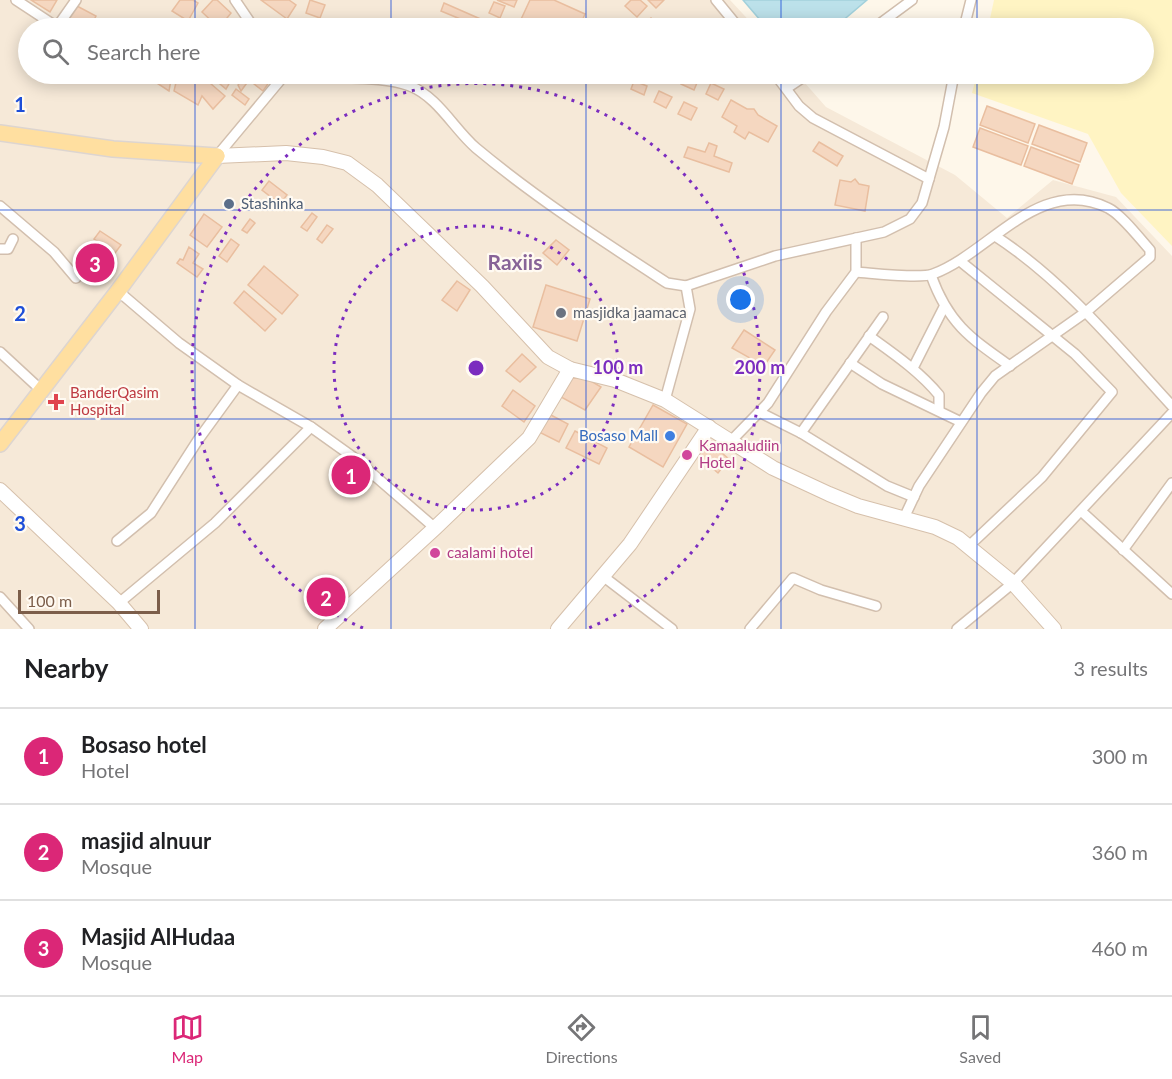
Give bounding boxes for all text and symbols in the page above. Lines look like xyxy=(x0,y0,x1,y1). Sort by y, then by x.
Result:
search box xyxy=(18,18,1154,84)
icon: search xyxy=(39,35,72,68)
text: Search here xyxy=(87,38,200,65)
text: 1 xyxy=(14,92,26,116)
place label: Stashinka xyxy=(241,194,304,212)
marker: Stashinka xyxy=(222,197,236,211)
pin: 3 xyxy=(76,240,115,286)
district label: Raxiis xyxy=(488,249,542,274)
your location xyxy=(726,285,755,314)
text: 2 xyxy=(14,301,26,325)
place label: masjidka jaamaca xyxy=(573,303,687,321)
marker: masjidka jaamaca xyxy=(554,306,568,320)
text: 100 m xyxy=(593,356,643,378)
text: 200 m xyxy=(735,356,785,378)
centre of rings xyxy=(466,358,486,378)
place label: BanderQasim Hospital xyxy=(70,383,159,418)
marker: BanderQasim Hospital xyxy=(47,393,65,411)
place label: Bosaso Mall xyxy=(579,426,658,444)
marker: Bosaso Mall xyxy=(663,429,677,443)
place label: Kamaaludiin Hotel xyxy=(699,436,779,471)
marker: Kamaaludiin Hotel xyxy=(680,448,694,462)
pin: 1 xyxy=(332,452,370,498)
text: 3 xyxy=(14,511,26,535)
place label: caalami hotel xyxy=(447,543,533,561)
marker: caalami hotel xyxy=(428,546,442,560)
pin: 2 xyxy=(306,574,346,620)
scale bar xyxy=(18,587,160,614)
text: 100 m xyxy=(27,591,72,610)
text: Nearby xyxy=(24,652,109,684)
text: 3 results xyxy=(1073,656,1148,680)
text: Bosaso hotel xyxy=(81,731,207,758)
text: 1 xyxy=(38,744,49,768)
text: 300 m xyxy=(1092,744,1148,768)
text: Hotel xyxy=(81,758,130,782)
text: masjid alnuur xyxy=(81,827,211,854)
text: 2 xyxy=(38,840,49,864)
text: 360 m xyxy=(1092,840,1148,864)
text: Mosque xyxy=(81,854,152,878)
text: Masjid AlHudaa xyxy=(81,923,235,950)
text: 3 xyxy=(38,936,49,960)
text: 460 m xyxy=(1092,936,1148,960)
text: Mosque xyxy=(81,950,152,974)
tab: Map xyxy=(171,1011,204,1066)
tab: Directions xyxy=(545,1011,618,1066)
tab: Saved xyxy=(959,1011,1001,1066)

